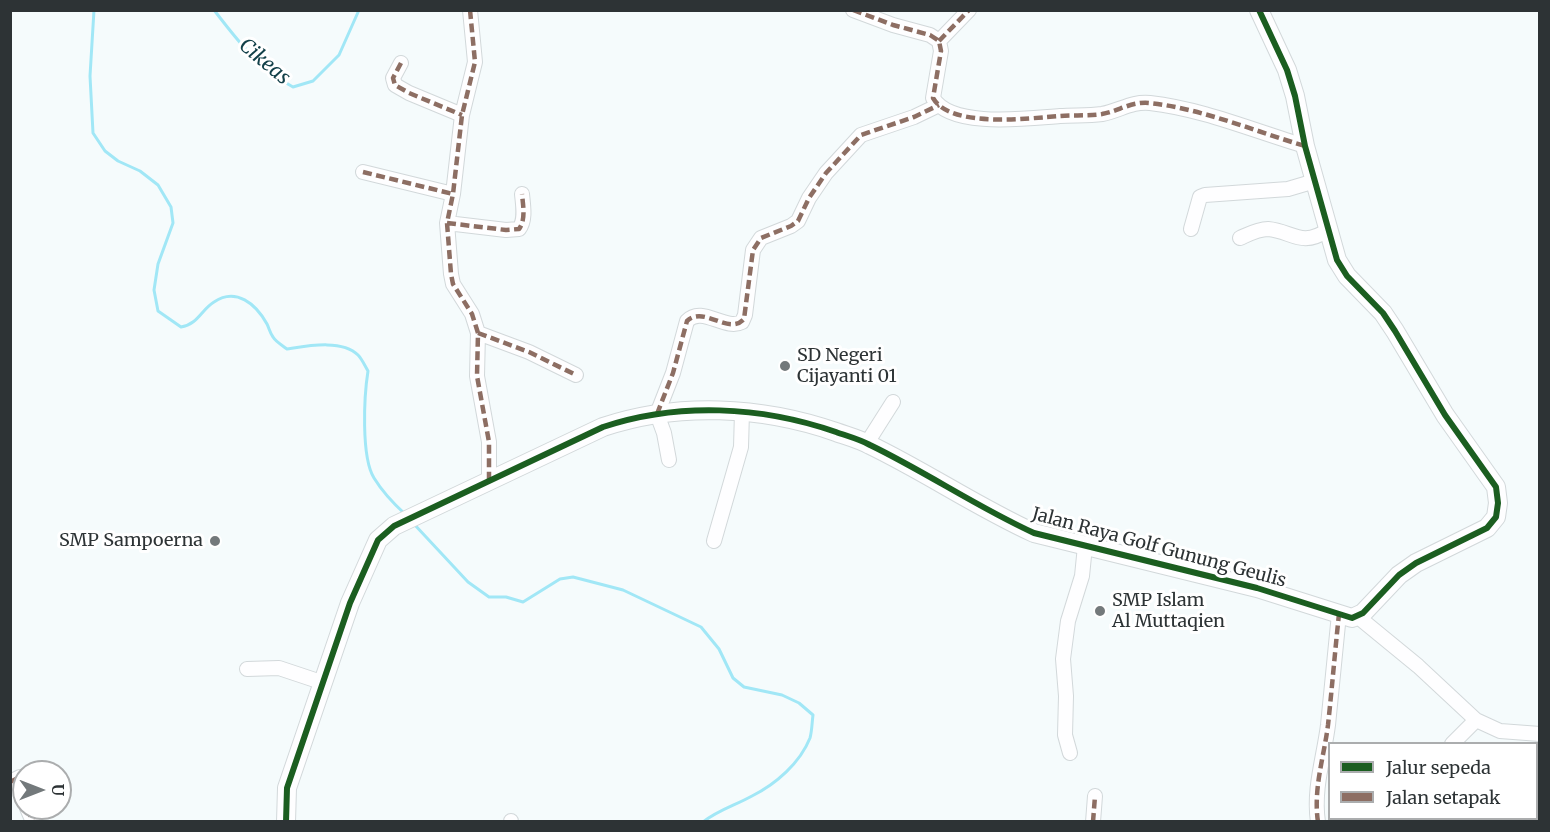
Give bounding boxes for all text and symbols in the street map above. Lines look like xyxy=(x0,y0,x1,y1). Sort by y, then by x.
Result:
water label: Cikeas xyxy=(234,34,294,90)
place label: SD Negeri Cijayanti 01 xyxy=(797,345,897,388)
marker: SD Negeri Cijayanti 01 xyxy=(778,359,792,373)
street label: Jalan Raya Golf Gunung Geulis xyxy=(1030,504,1288,592)
place label: SMP Sampoerna xyxy=(59,530,203,552)
marker: SMP Sampoerna xyxy=(208,534,222,548)
place label: SMP Islam Al Muttaqien xyxy=(1112,590,1225,632)
marker: SMP Islam Al Muttaqien xyxy=(1093,604,1107,618)
legend xyxy=(1328,742,1538,820)
text: Jalur sepeda xyxy=(1386,756,1491,779)
north arrow xyxy=(12,760,72,820)
text: U xyxy=(48,784,68,796)
text: Jalan setapak xyxy=(1386,786,1501,809)

